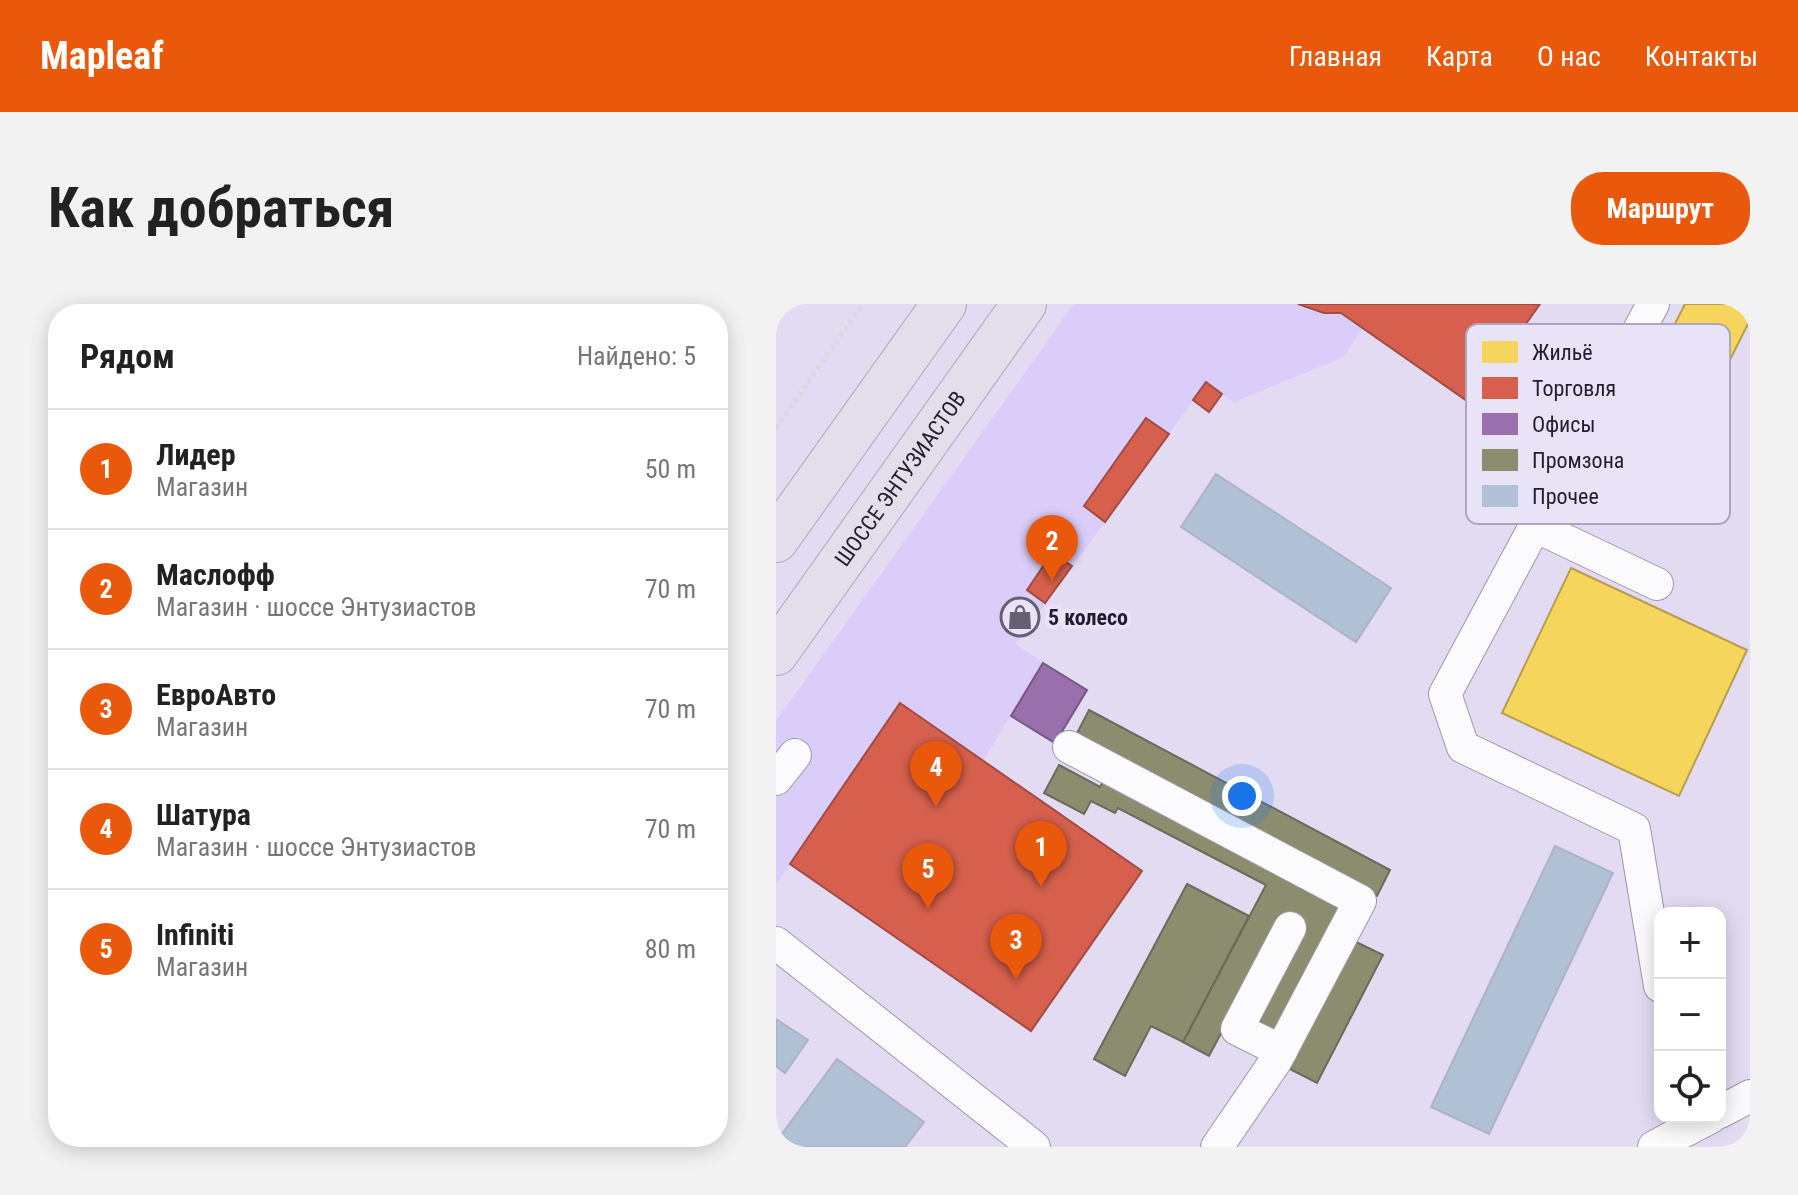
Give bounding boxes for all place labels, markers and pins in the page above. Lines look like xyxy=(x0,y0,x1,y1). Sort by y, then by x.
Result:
pin: 2 xyxy=(1026,515,1078,581)
shop icon: 5 колесо xyxy=(999,596,1041,638)
place label: 5 колесо xyxy=(1048,605,1128,630)
pin: 4 xyxy=(910,741,962,807)
pin: 1 xyxy=(1015,821,1067,887)
pin: 5 xyxy=(902,843,954,909)
pin: 3 xyxy=(990,914,1042,980)

